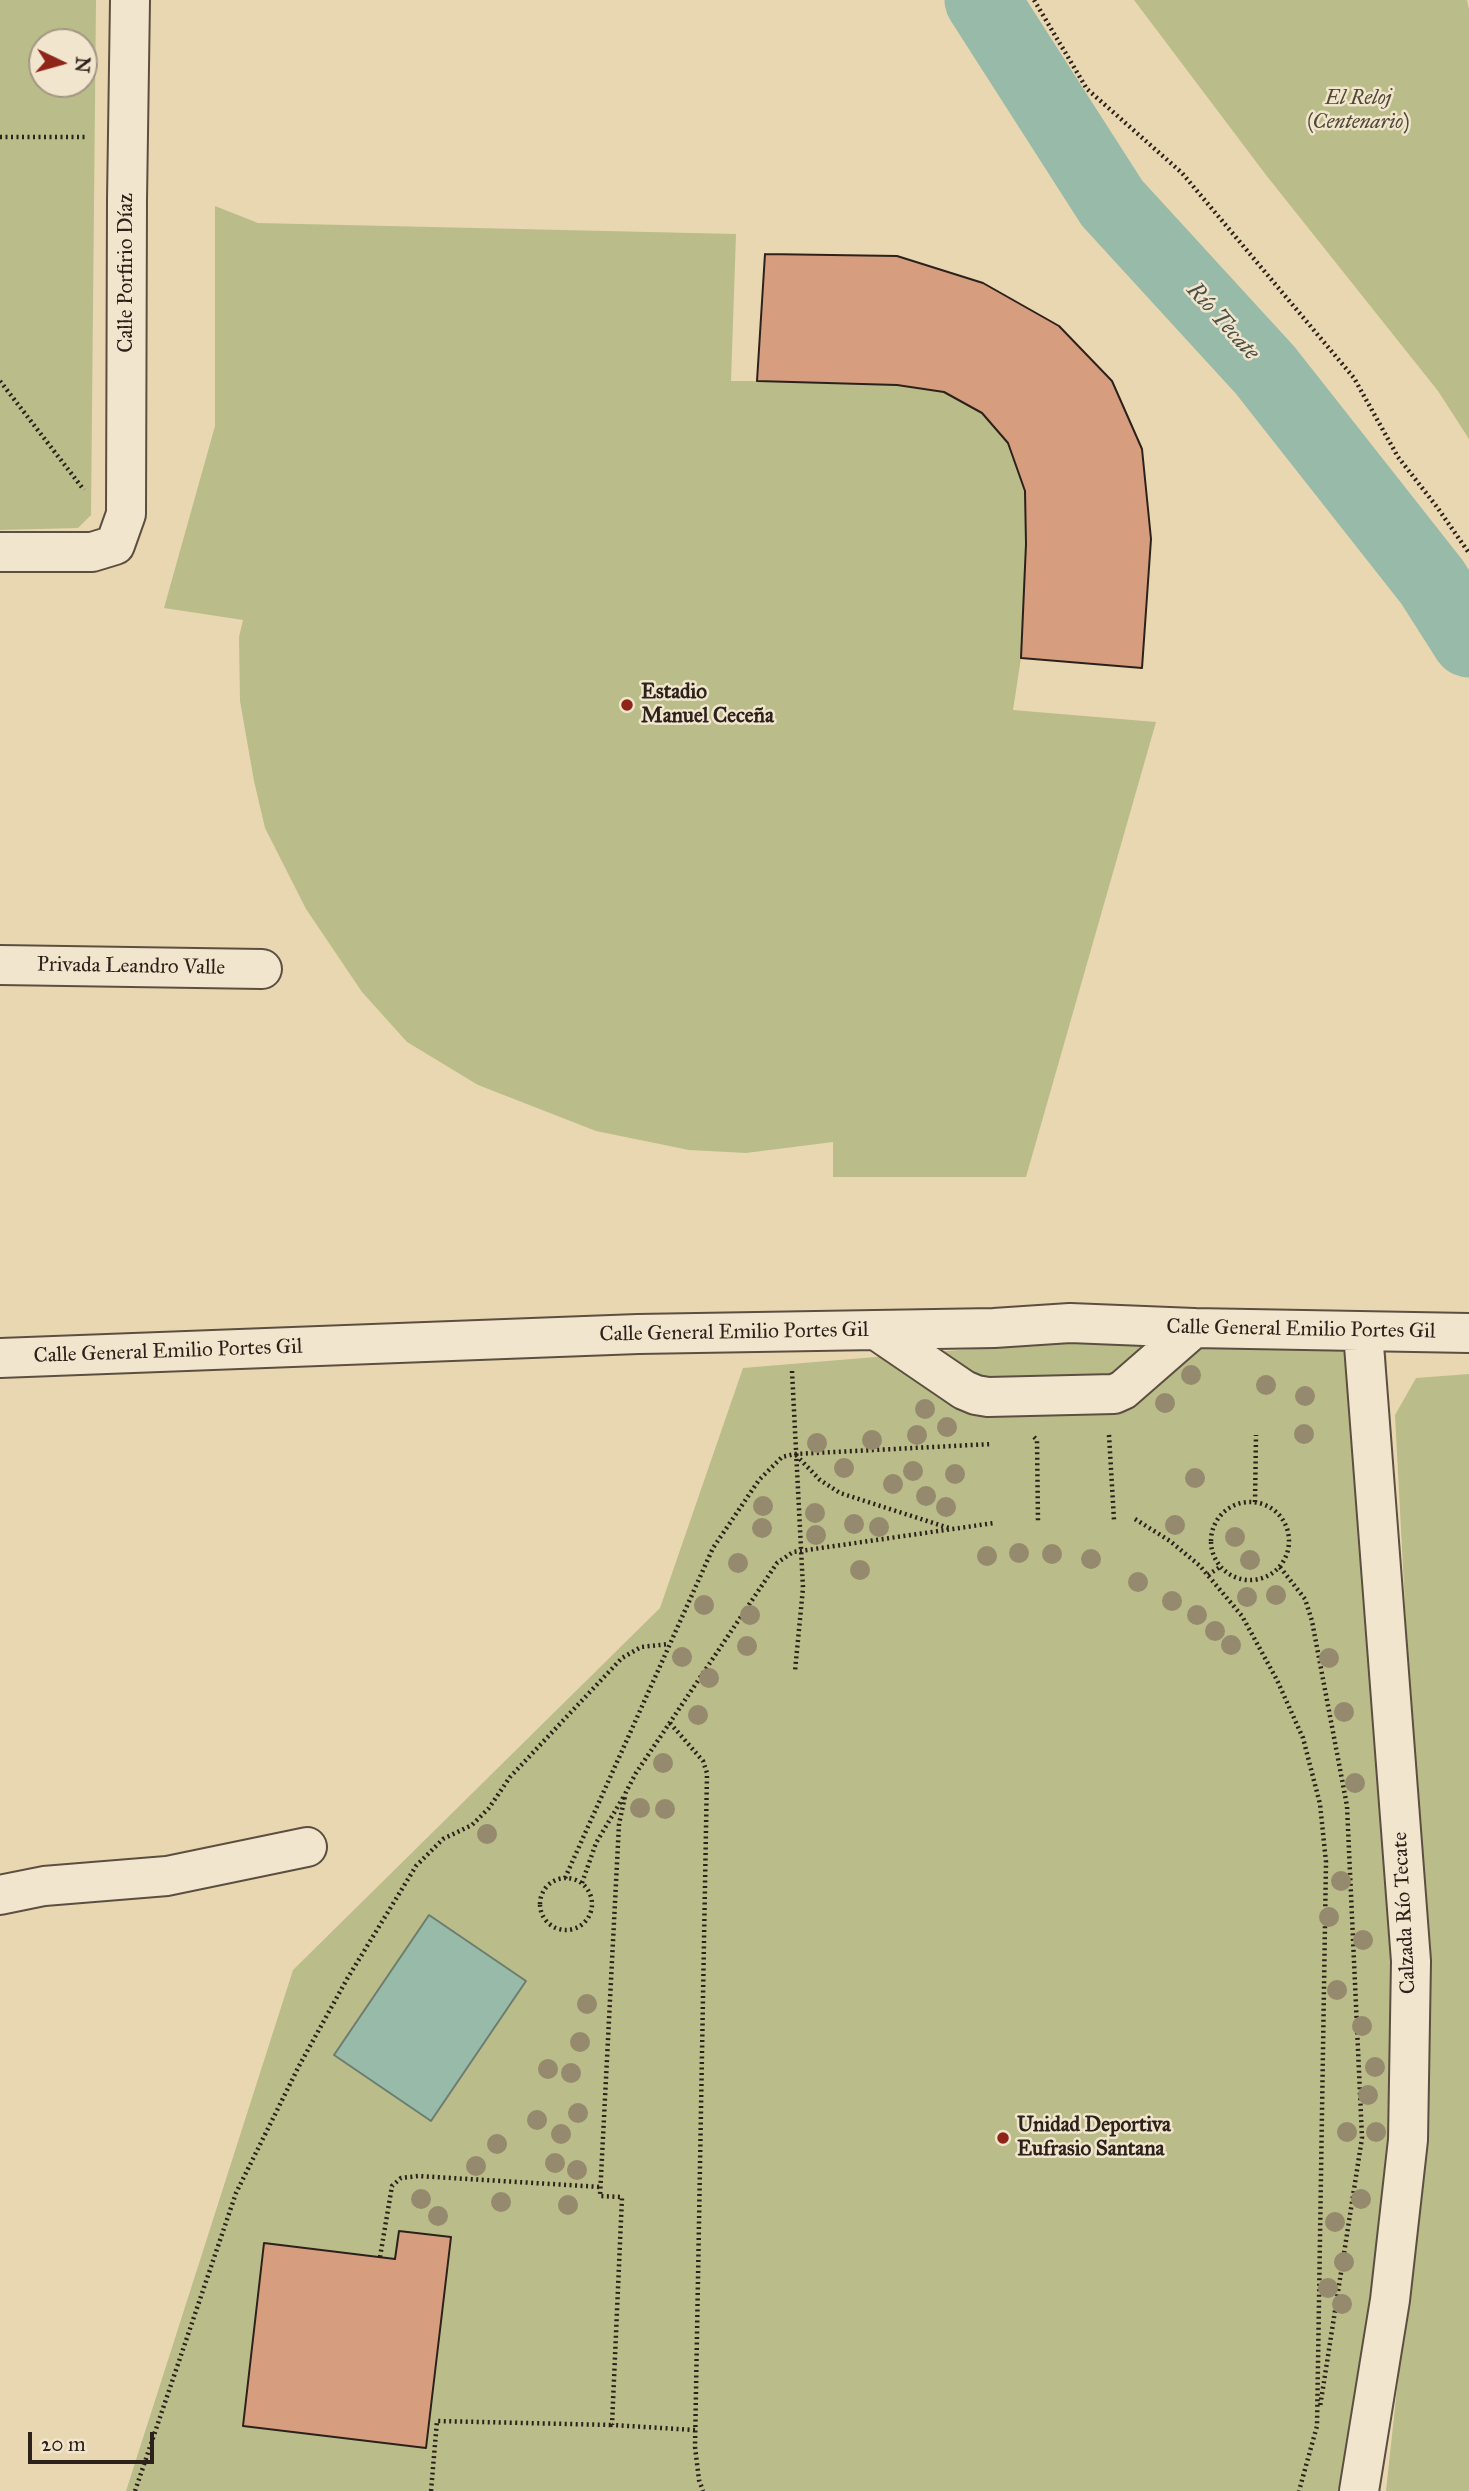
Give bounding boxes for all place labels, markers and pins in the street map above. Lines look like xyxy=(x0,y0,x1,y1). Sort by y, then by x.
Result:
place label: Estadio Manuel Ceceña xyxy=(641,680,774,730)
marker: Estadio Manuel Ceceña xyxy=(619,697,635,713)
place label: Unidad Deportiva Eufrasio Santana xyxy=(1017,2113,1171,2163)
marker: Unidad Deportiva Eufrasio Santana xyxy=(995,2130,1011,2146)

